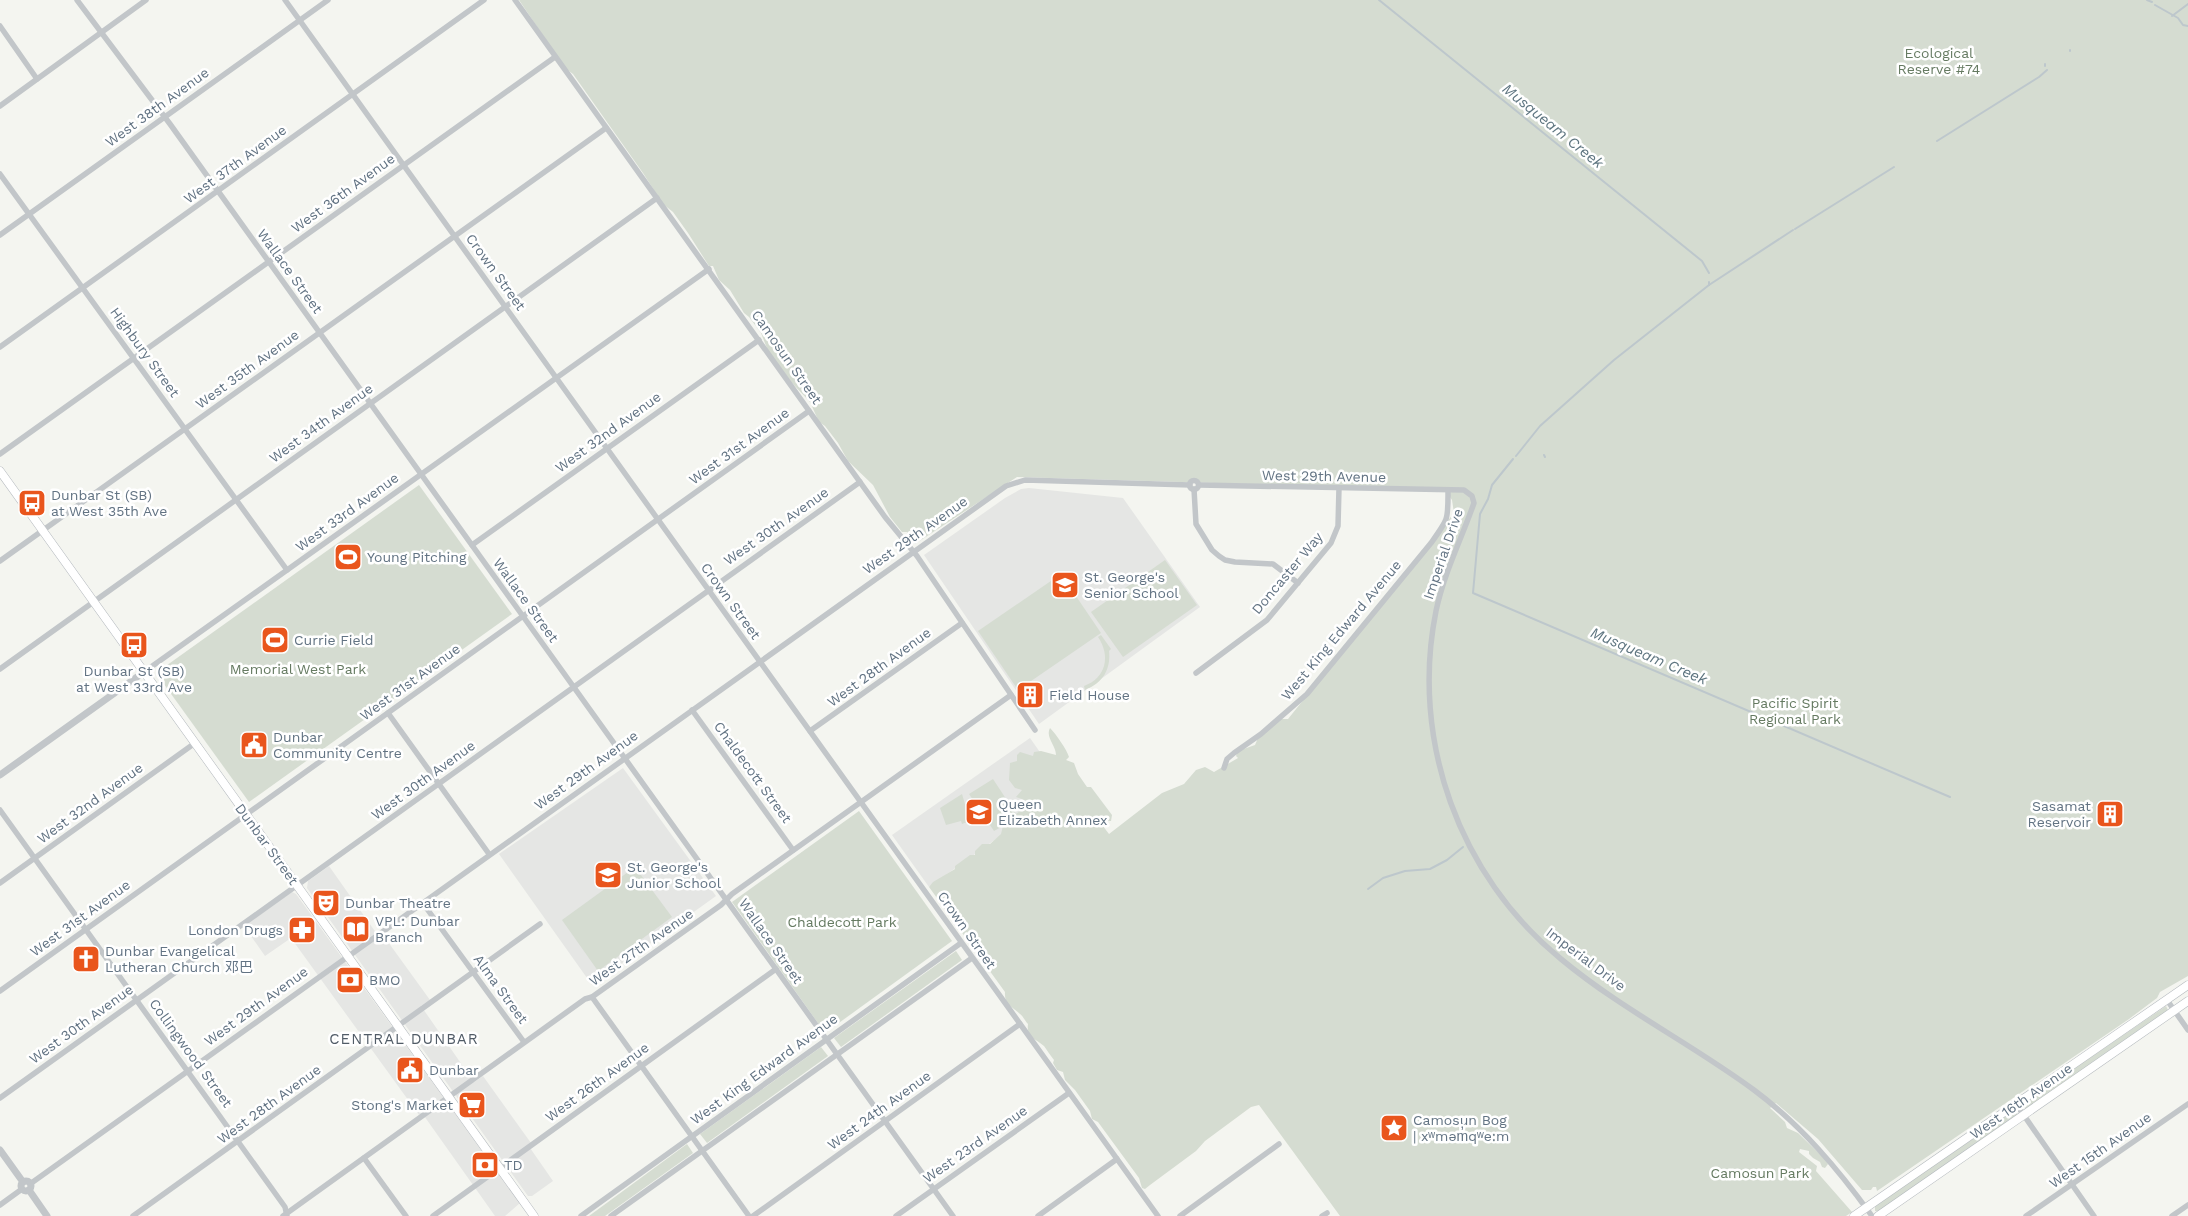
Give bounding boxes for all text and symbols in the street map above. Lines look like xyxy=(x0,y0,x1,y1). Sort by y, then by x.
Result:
park label: Ecological Reserve #74 xyxy=(1898,45,1980,77)
street label: West 38th Avenue xyxy=(102,64,212,150)
water label: Musqueam Creek xyxy=(1499,80,1608,173)
street label: West 37th Avenue xyxy=(181,121,289,207)
street label: West 36th Avenue xyxy=(288,150,398,236)
street label: Wallace Street xyxy=(254,226,326,316)
street label: Crown Street xyxy=(463,231,529,313)
street label: Highbury Street xyxy=(107,304,183,400)
street label: Camosun Street xyxy=(749,307,825,407)
street label: West 35th Avenue xyxy=(192,326,302,412)
street label: West 34th Avenue xyxy=(266,380,376,466)
street label: West 32nd Avenue xyxy=(552,388,664,476)
street label: West 31st Avenue xyxy=(686,404,792,488)
street label: West 29th Avenue xyxy=(1262,467,1386,485)
street label: West 33rd Avenue xyxy=(292,469,402,555)
street label: West 30th Avenue xyxy=(721,484,831,568)
place label: Dunbar St (SB) at West 35th Ave xyxy=(51,487,167,519)
bus stop icon: Dunbar St (SB) at West 35th Ave xyxy=(17,488,47,518)
street label: West 29th Avenue xyxy=(860,493,970,577)
street label: Imperial Drive xyxy=(1420,506,1466,602)
street label: Doncaster Way xyxy=(1248,528,1326,617)
sports icon: Young Pitching xyxy=(333,542,363,572)
place label: Young Pitching xyxy=(367,549,467,565)
street label: Wallace Street xyxy=(490,555,562,645)
street label: West King Edward Avenue xyxy=(1278,557,1404,703)
street label: Crown Street xyxy=(698,560,764,642)
place label: St. George's Senior School xyxy=(1084,569,1179,601)
school or university icon: St. George's Senior School xyxy=(1050,570,1080,600)
water label: Musqueam Creek xyxy=(1588,623,1711,689)
street label: West 28th Avenue xyxy=(824,624,934,710)
sports icon: Currie Field xyxy=(260,625,290,655)
bus stop icon: Dunbar St (SB) at West 33rd Ave xyxy=(119,630,149,660)
place label: Currie Field xyxy=(294,632,374,648)
street label: West 31st Avenue xyxy=(357,640,463,724)
park label: Memorial West Park xyxy=(230,661,366,677)
place label: Dunbar St (SB) at West 33rd Ave xyxy=(76,663,192,695)
building icon: Field House xyxy=(1015,680,1045,710)
place label: Field House xyxy=(1049,687,1130,703)
park label: Pacific Spirit Regional Park xyxy=(1749,695,1841,727)
street label: Chaldecott Street xyxy=(711,718,795,826)
street label: West 29th Avenue xyxy=(531,727,641,813)
place label: Dunbar Community Centre xyxy=(273,729,402,761)
public building icon: Dunbar Community Centre xyxy=(239,730,269,760)
street label: West 30th Avenue xyxy=(368,737,478,823)
street label: West 32nd Avenue xyxy=(34,759,146,847)
place label: Queen Elizabeth Annex xyxy=(998,796,1108,828)
school or university icon: Queen Elizabeth Annex xyxy=(964,797,994,827)
place label: Sasamat Reservoir xyxy=(2028,798,2091,830)
building icon: Sasamat Reservoir xyxy=(2095,799,2125,829)
street label: Dunbar Street xyxy=(232,800,302,888)
place label: St. George's Junior School xyxy=(627,859,722,891)
school or university icon: St. George's Junior School xyxy=(593,860,623,890)
street label: West 31st Avenue xyxy=(27,876,133,960)
theatre icon: Dunbar Theatre xyxy=(311,888,341,918)
street label: Crown Street xyxy=(934,888,1000,972)
place label: Dunbar Theatre xyxy=(345,895,451,911)
street label: Wallace Street xyxy=(736,895,806,987)
street label: West 27th Avenue xyxy=(586,905,696,989)
place label: VPL: Dunbar Branch xyxy=(375,913,460,945)
library icon: VPL: Dunbar Branch xyxy=(341,914,371,944)
park label: Chaldecott Park xyxy=(787,914,897,930)
pharmacy icon: London Drugs xyxy=(287,915,317,945)
place label: London Drugs xyxy=(188,922,283,938)
street label: Imperial Drive xyxy=(1543,924,1629,994)
place label: Dunbar Evangelical Lutheran Church 邓巴 xyxy=(105,943,253,975)
church icon: Dunbar Evangelical Lutheran Church 邓巴 xyxy=(71,944,101,974)
street label: Alma Street xyxy=(471,951,531,1027)
street label: West 29th Avenue xyxy=(201,963,311,1049)
bank icon: BMO xyxy=(335,965,365,995)
place label: BMO xyxy=(369,972,401,988)
street label: West 30th Avenue xyxy=(26,981,136,1067)
street label: Collingwood Street xyxy=(146,996,236,1110)
street label: West King Edward Avenue xyxy=(687,1010,841,1128)
district label: CENTRAL DUNBAR xyxy=(329,1030,479,1048)
street label: West 26th Avenue xyxy=(542,1039,652,1125)
public building icon: Dunbar xyxy=(395,1055,425,1085)
street label: West 16th Avenue xyxy=(1967,1060,2075,1142)
street label: West 28th Avenue xyxy=(214,1061,324,1147)
place label: Dunbar xyxy=(429,1062,479,1078)
street label: West 24th Avenue xyxy=(824,1067,934,1153)
supermarket icon: Stong's Market xyxy=(457,1090,487,1120)
place label: Stong's Market xyxy=(351,1097,453,1113)
street label: West 23rd Avenue xyxy=(920,1102,1030,1186)
street label: West 15th Avenue xyxy=(2046,1109,2154,1191)
place label: Camosun Bog | xʷməm̓qʷe:m xyxy=(1413,1112,1509,1144)
place icon: Camosun Bog | xʷməm̓qʷe:m xyxy=(1379,1113,1409,1143)
bank icon: TD xyxy=(470,1150,500,1180)
place label: TD xyxy=(504,1157,523,1173)
park label: Camosun Park xyxy=(1711,1165,1809,1181)

